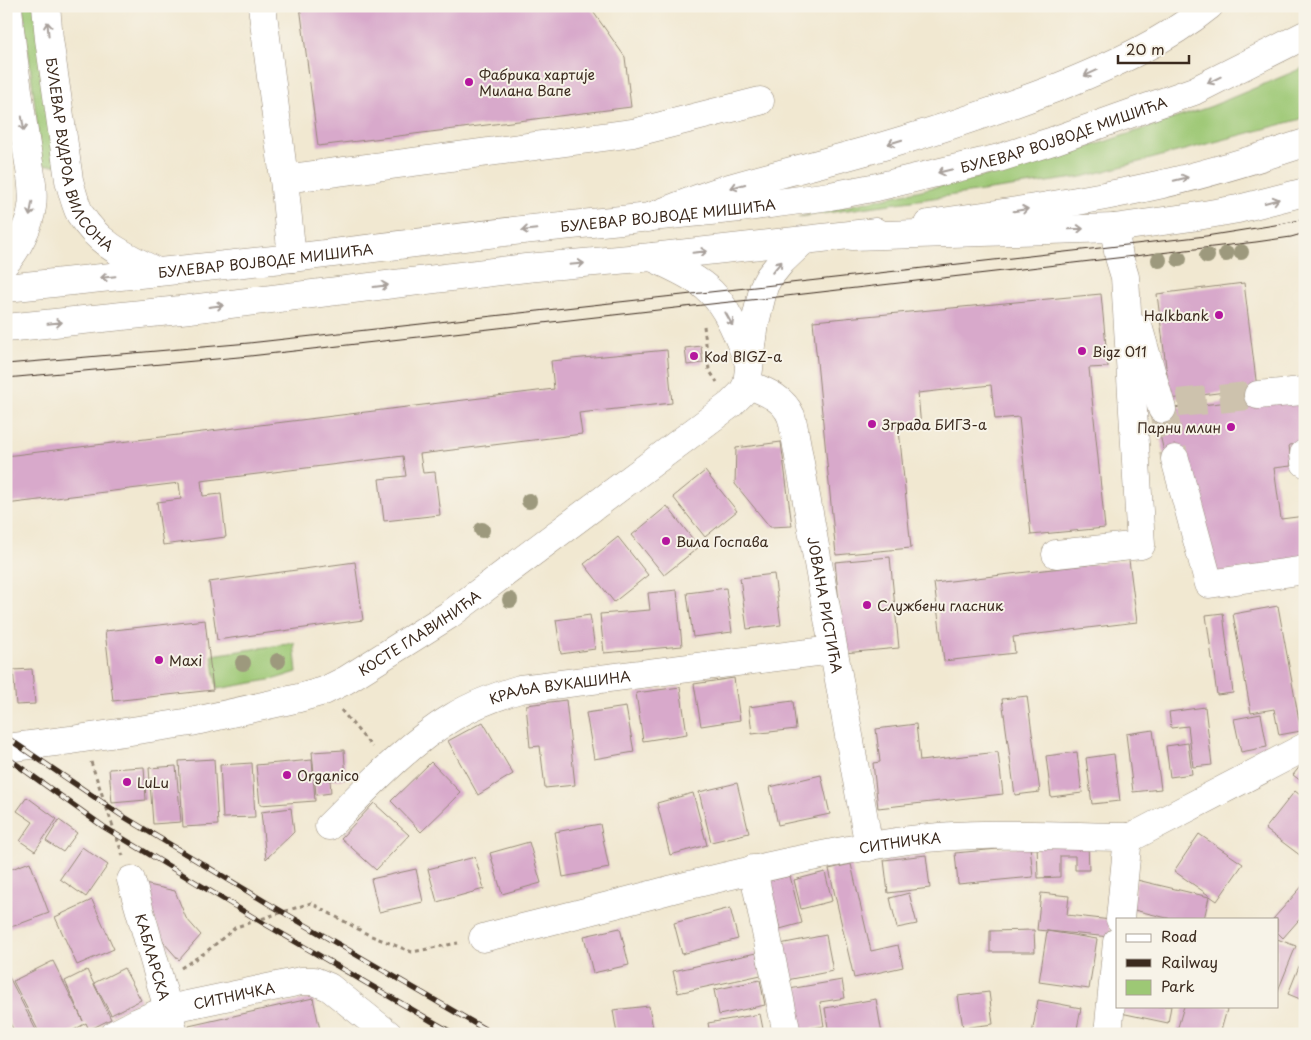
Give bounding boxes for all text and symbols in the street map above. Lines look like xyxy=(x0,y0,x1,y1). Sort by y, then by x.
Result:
one-way arrow xyxy=(43,22,52,38)
scale bar xyxy=(1118,32,1190,64)
text: 20 m xyxy=(1126,37,1165,60)
street label: БУЛЕВАР ВУДРОА ВИЛСОНА xyxy=(41,56,119,256)
place label: Фабрика хартије Милана Вапе xyxy=(479,64,595,101)
one-way arrow xyxy=(1084,68,1099,78)
one-way arrow xyxy=(1207,75,1222,85)
marker: Фабрика хартије Милана Вапе xyxy=(463,76,475,88)
street label: БУЛЕВАР ВОЈВОДЕ МИШИЋА xyxy=(958,91,1170,177)
one-way arrow xyxy=(18,116,28,132)
one-way arrow xyxy=(887,138,903,148)
one-way arrow xyxy=(937,167,953,176)
one-way arrow xyxy=(1172,174,1188,183)
one-way arrow xyxy=(731,182,747,191)
street label: БУЛЕВАР ВОЈВОДЕ МИШИЋА xyxy=(559,193,777,237)
one-way arrow xyxy=(1263,195,1279,205)
one-way arrow xyxy=(25,201,35,217)
one-way arrow xyxy=(1013,205,1029,215)
one-way arrow xyxy=(1067,224,1083,234)
one-way arrow xyxy=(522,225,538,235)
street label: БУЛЕВАР ВОЈВОДЕ МИШИЋА xyxy=(157,238,374,282)
one-way arrow xyxy=(692,247,708,257)
one-way arrow xyxy=(569,259,585,269)
one-way arrow xyxy=(771,261,782,274)
one-way arrow xyxy=(101,272,117,282)
one-way arrow xyxy=(372,281,388,291)
one-way arrow xyxy=(208,301,224,311)
place label: Halkbank xyxy=(1144,305,1209,326)
marker: Halkbank xyxy=(1213,309,1225,321)
one-way arrow xyxy=(724,311,734,326)
one-way arrow xyxy=(46,318,62,328)
place label: Bigz 011 xyxy=(1092,341,1147,362)
marker: Bigz 011 xyxy=(1076,345,1088,357)
place label: Kod BIGZ-a xyxy=(704,346,782,367)
marker: Kod BIGZ-a xyxy=(688,350,700,362)
place label: Зграда БИГЗ-а xyxy=(881,414,987,435)
place label: Парни млин xyxy=(1137,417,1221,438)
marker: Зграда БИГЗ-а xyxy=(866,418,878,430)
marker: Парни млин xyxy=(1225,421,1237,433)
place label: Вила Госпава xyxy=(676,531,769,552)
marker: Вила Госпава xyxy=(660,535,672,547)
street label: ЈОВАНА РИСТИЋА xyxy=(803,535,848,675)
street label: КОСТЕ ГЛАВИНИЋА xyxy=(354,585,485,681)
place label: Службени гласник xyxy=(877,595,1004,616)
marker: Службени гласник xyxy=(861,599,873,611)
place label: Maxi xyxy=(169,650,202,671)
marker: Maxi xyxy=(153,654,165,666)
street label: КРАЉА ВУКАШИНА xyxy=(486,665,632,709)
place label: Organico xyxy=(297,765,359,786)
marker: Organico xyxy=(281,769,293,781)
place label: LuLu xyxy=(137,772,169,793)
marker: LuLu xyxy=(121,776,133,788)
street label: СИТНИЧКА xyxy=(857,826,942,858)
street label: КАБЛАРСКА xyxy=(131,911,176,1003)
legend xyxy=(1116,918,1278,1008)
text: Road xyxy=(1161,924,1197,947)
text: Railway xyxy=(1161,950,1218,973)
text: Park xyxy=(1161,974,1195,997)
street label: СИТНИЧКА xyxy=(191,976,277,1014)

